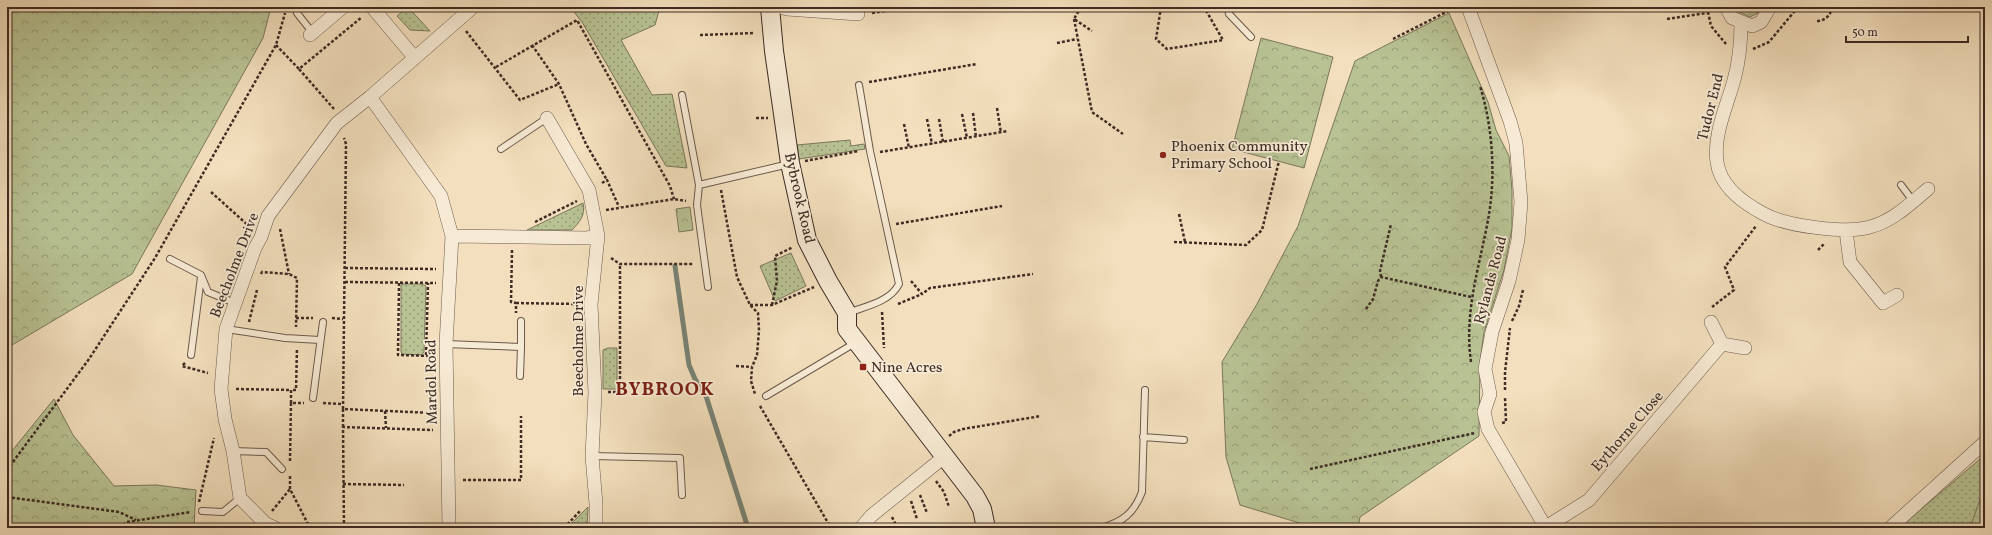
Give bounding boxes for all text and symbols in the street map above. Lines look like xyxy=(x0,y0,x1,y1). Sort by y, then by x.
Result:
scale bar xyxy=(1846,18,1968,44)
text: 50 m xyxy=(1852,25,1878,41)
street label: Tudor End xyxy=(1693,72,1730,143)
place label: Phoenix Community Primary School xyxy=(1171,137,1308,175)
marker: Phoenix Community Primary School xyxy=(1158,150,1168,160)
street label: Bybrook Road xyxy=(778,151,819,246)
street label: Beecholme Drive xyxy=(206,210,265,321)
street label: Rylands Road xyxy=(1470,234,1513,327)
street label: Beecholme Drive xyxy=(569,285,590,397)
street label: Mardol Road xyxy=(421,339,444,425)
place label: Nine Acres xyxy=(871,358,943,379)
marker: Nine Acres xyxy=(858,362,868,372)
district label: BYBROOK xyxy=(615,377,715,403)
street label: Eythorne Close xyxy=(1587,387,1669,477)

